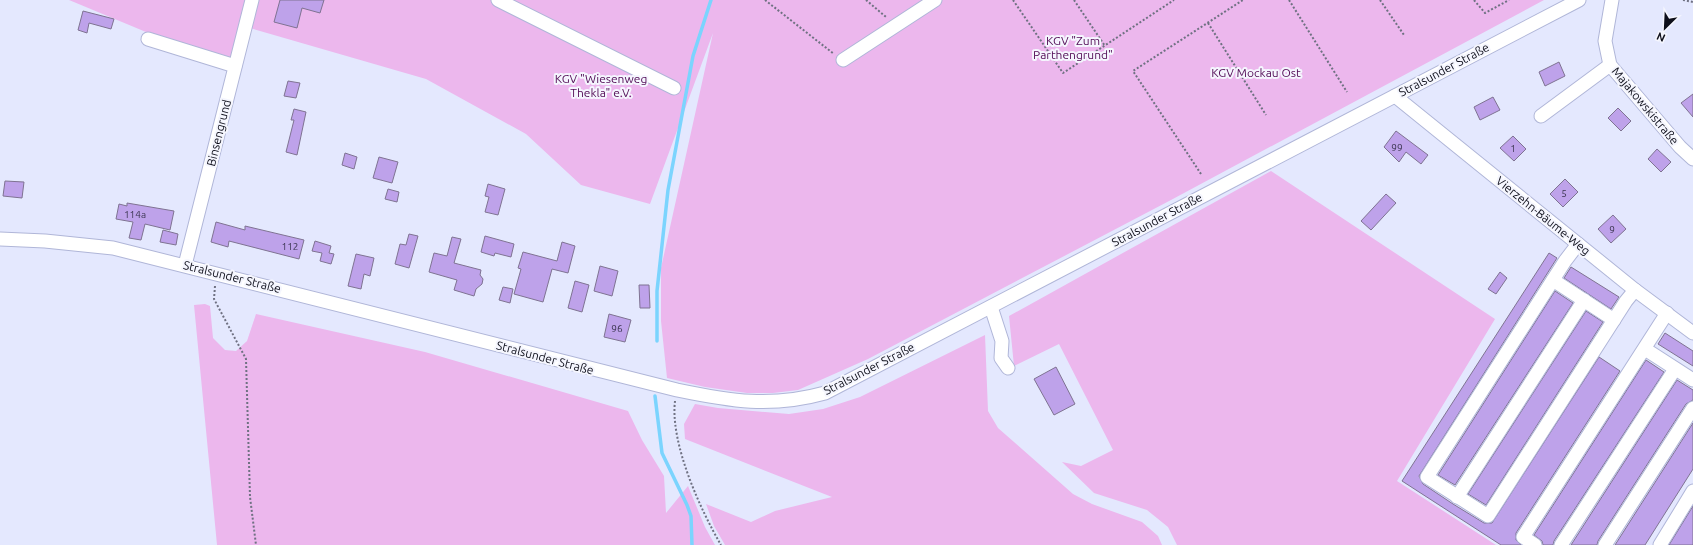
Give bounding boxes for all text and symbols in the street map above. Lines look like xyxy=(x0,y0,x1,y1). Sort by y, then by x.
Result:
north arrow xyxy=(1645,8,1685,48)
text: N xyxy=(1655,30,1667,44)
park label: KGV "Zum Parthengrund" xyxy=(1033,34,1113,61)
street label: Stralsunder Straße xyxy=(1396,40,1491,99)
street label: Majakowskistraße xyxy=(1609,65,1681,147)
park label: KGV Mockau Ost xyxy=(1211,66,1301,79)
park label: KGV "Wiesenweg Thekla" e.V. xyxy=(555,72,647,99)
street label: Binsengrund xyxy=(204,98,233,168)
house number: 99 xyxy=(1391,142,1403,153)
house number: 1 xyxy=(1510,143,1516,154)
street label: Vierzehn-Bäume-Weg xyxy=(1494,174,1593,257)
house number: 5 xyxy=(1561,188,1567,199)
street label: Stralsunder Straße xyxy=(1109,190,1204,249)
house number: 114a xyxy=(124,209,146,220)
house number: 9 xyxy=(1609,224,1615,235)
house number: 112 xyxy=(282,241,298,252)
street label: Stralsunder Straße xyxy=(182,258,282,295)
house number: 96 xyxy=(611,323,623,334)
street label: Stralsunder Straße xyxy=(495,338,595,377)
street label: Stralsunder Straße xyxy=(821,340,916,397)

